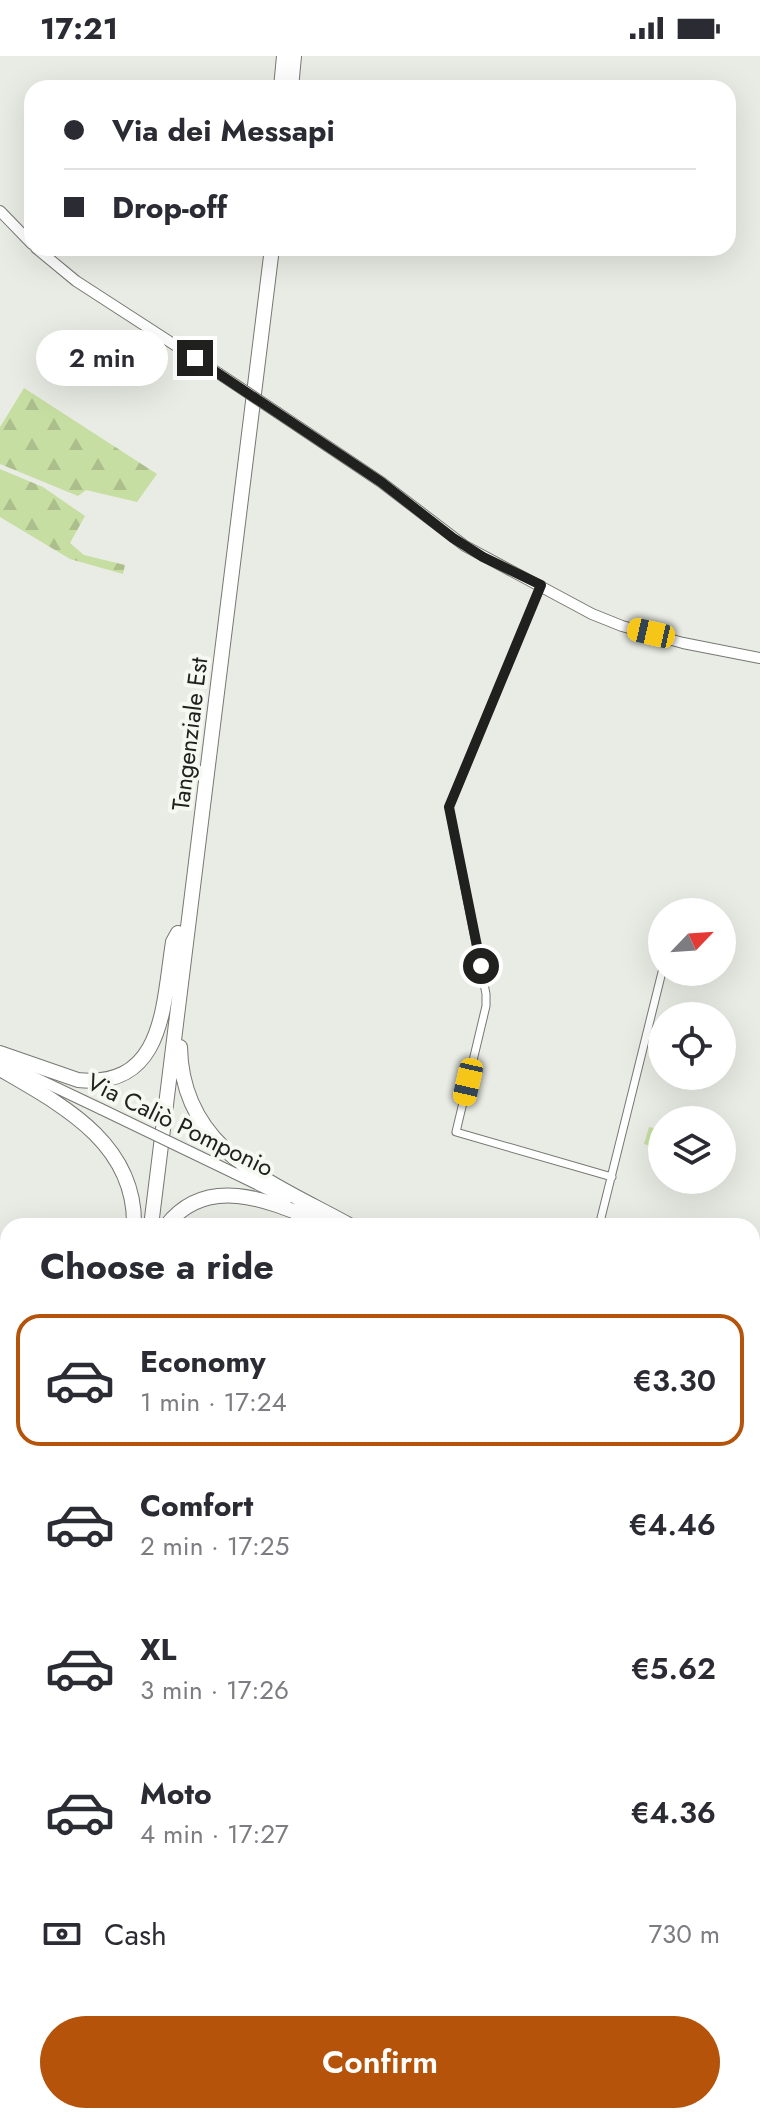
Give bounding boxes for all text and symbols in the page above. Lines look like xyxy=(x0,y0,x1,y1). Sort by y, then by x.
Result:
text: 17:21 xyxy=(40,7,118,50)
text: Via dei Messapi xyxy=(112,109,335,152)
text: Drop-off xyxy=(112,186,227,229)
callout: 2 min xyxy=(35,330,167,386)
text: 2 min xyxy=(69,339,135,377)
route end xyxy=(177,340,213,376)
car xyxy=(625,616,677,650)
street label: Tangenziale Est xyxy=(163,655,216,813)
north arrow xyxy=(648,898,736,986)
map controls xyxy=(648,898,736,1194)
route start xyxy=(463,948,499,984)
button: locate xyxy=(648,1002,736,1090)
car xyxy=(451,1056,485,1108)
street label: Via Caliò Pomponio xyxy=(81,1064,280,1185)
button: layers xyxy=(648,1106,736,1194)
text: Choose a ride xyxy=(40,1240,274,1292)
text: Economy xyxy=(140,1340,266,1383)
icon: car xyxy=(44,1344,116,1416)
text: €3.30 xyxy=(633,1359,716,1402)
text: 1 min · 17:24 xyxy=(140,1383,287,1421)
text: Comfort xyxy=(140,1484,253,1527)
icon: car xyxy=(44,1488,116,1560)
text: €4.46 xyxy=(629,1503,716,1546)
text: 2 min · 17:25 xyxy=(140,1527,289,1565)
text: XL xyxy=(140,1628,176,1671)
icon: car xyxy=(44,1632,116,1704)
text: €5.62 xyxy=(631,1647,716,1690)
text: 3 min · 17:26 xyxy=(140,1671,289,1709)
text: Moto xyxy=(140,1772,212,1815)
icon: car xyxy=(44,1776,116,1848)
text: €4.36 xyxy=(631,1791,716,1834)
text: 4 min · 17:27 xyxy=(140,1815,289,1853)
icon: cash xyxy=(40,1912,84,1956)
text: Cash xyxy=(104,1913,167,1956)
text: 730 m xyxy=(648,1915,720,1953)
button: Confirm xyxy=(40,2016,720,2108)

